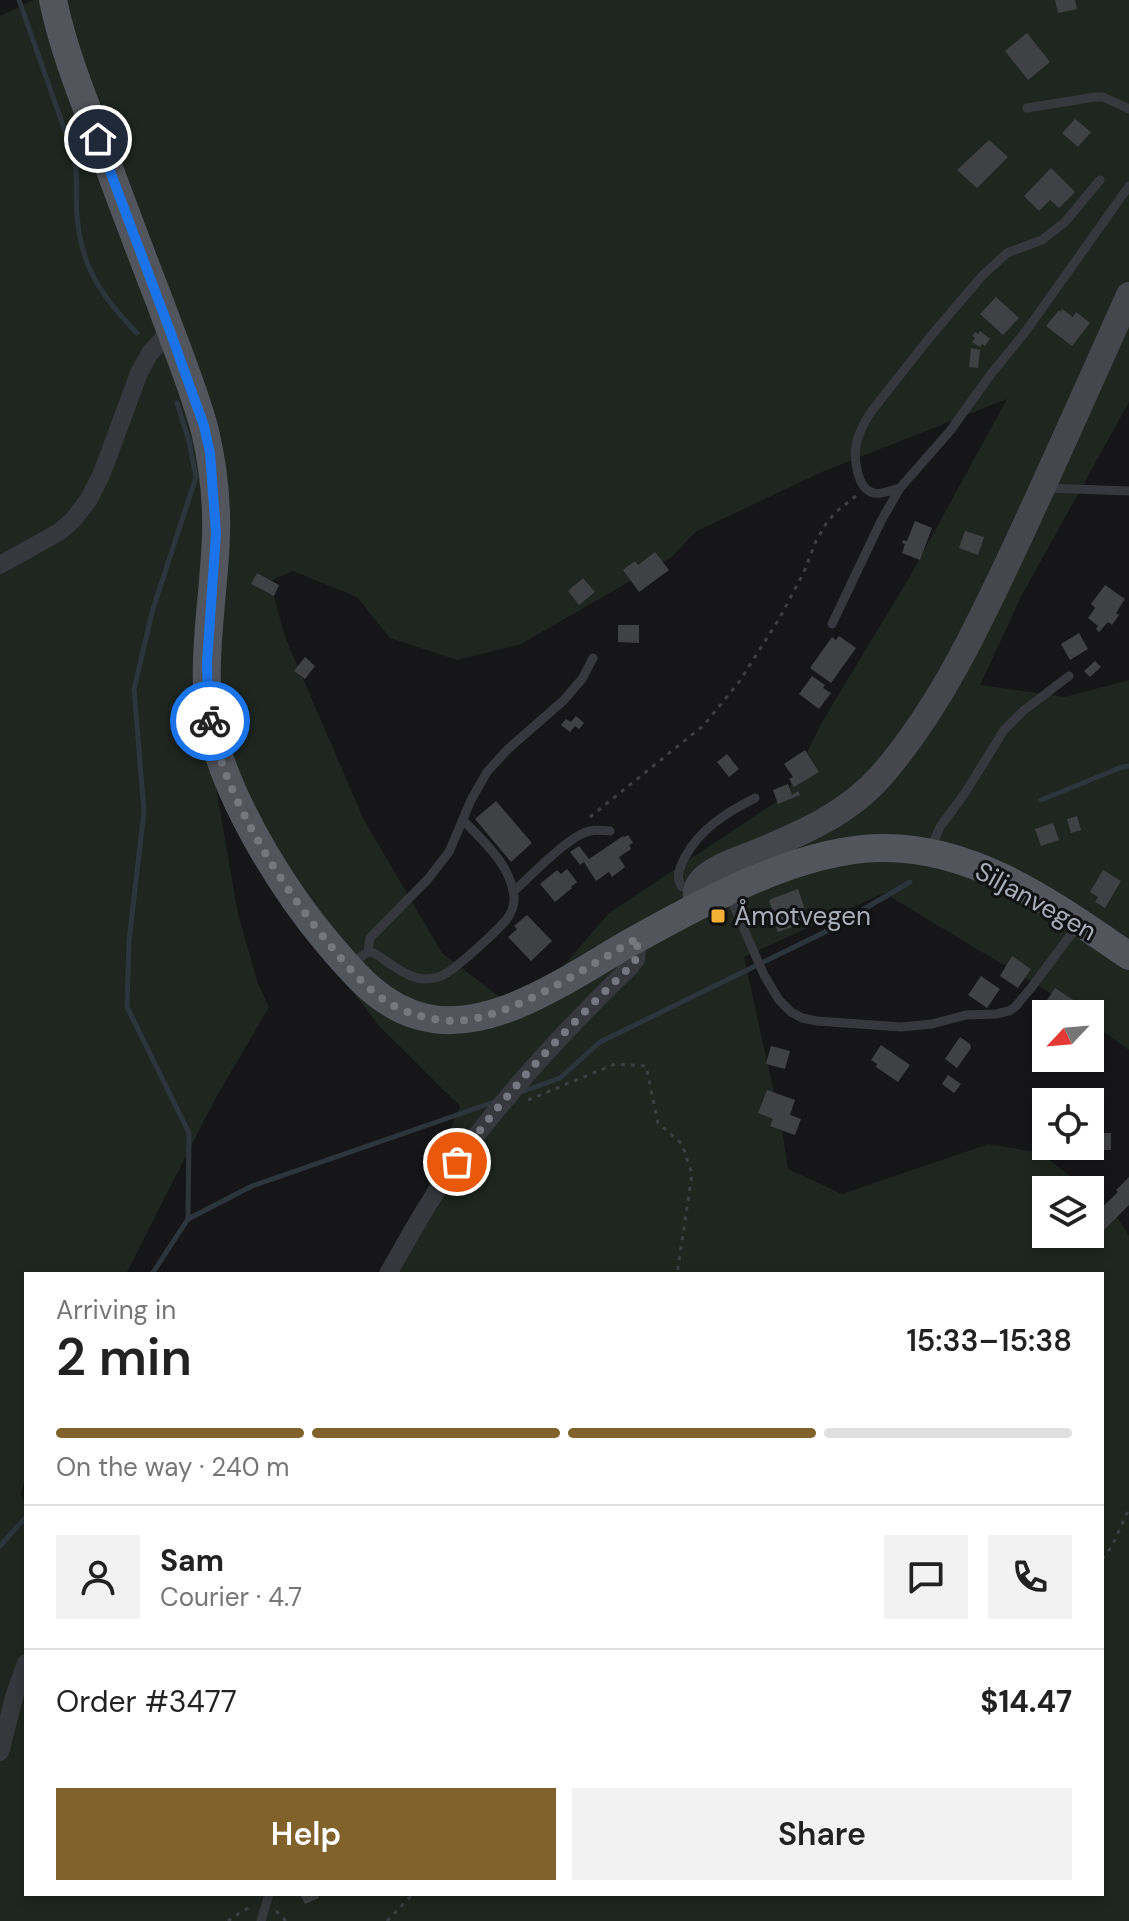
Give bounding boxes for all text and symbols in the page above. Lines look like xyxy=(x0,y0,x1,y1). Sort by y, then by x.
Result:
pin xyxy=(64,105,132,173)
icon: home xyxy=(76,117,120,161)
courier xyxy=(170,681,250,761)
icon: bike xyxy=(188,699,232,743)
street label: Siljanvegen xyxy=(969,854,1103,948)
place label: Åmotvegen xyxy=(734,899,871,933)
marker: Åmotvegen xyxy=(709,907,727,925)
north arrow xyxy=(1032,1000,1104,1072)
map controls xyxy=(1032,1000,1104,1248)
button: locate xyxy=(1032,1088,1104,1160)
pin xyxy=(423,1128,491,1196)
icon: bag xyxy=(435,1140,479,1184)
button: layers xyxy=(1032,1176,1104,1248)
text: Arriving in xyxy=(56,1293,176,1327)
text: 15:33–15:38 xyxy=(906,1321,1072,1360)
text: 2 min xyxy=(56,1323,192,1391)
text: On the way · 240 m xyxy=(56,1450,290,1484)
button: person xyxy=(56,1535,140,1619)
button: chat xyxy=(884,1535,968,1619)
button: phone xyxy=(988,1535,1072,1619)
text: Sam xyxy=(160,1541,224,1580)
text: Courier · 4.7 xyxy=(160,1580,302,1614)
text: Order #3477 xyxy=(56,1682,237,1721)
text: $14.47 xyxy=(980,1682,1072,1721)
button: Help xyxy=(56,1788,556,1880)
button: Share xyxy=(572,1788,1072,1880)

